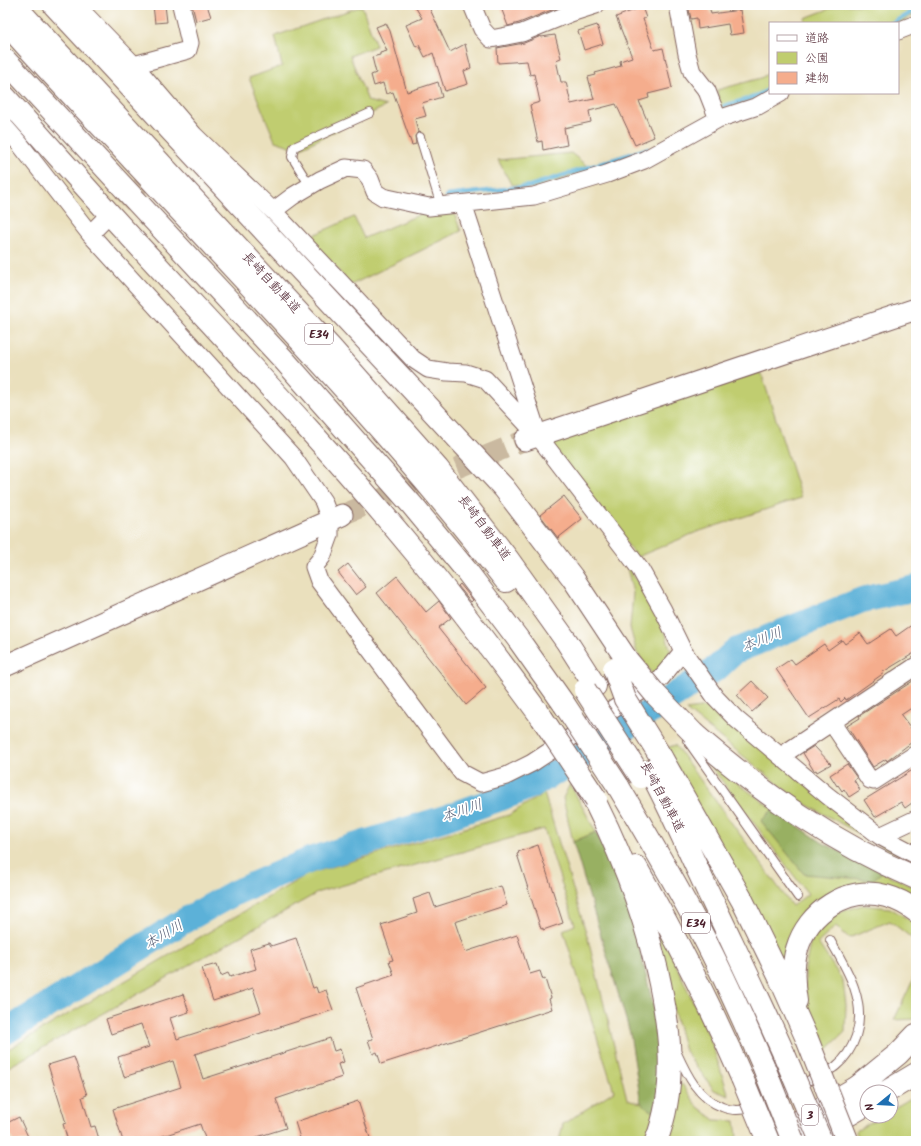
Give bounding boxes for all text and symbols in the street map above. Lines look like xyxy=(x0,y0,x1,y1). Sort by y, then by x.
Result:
legend xyxy=(769,22,899,94)
text: 道路 xyxy=(805,29,829,48)
text: 公園 xyxy=(805,49,829,68)
text: 建物 xyxy=(805,69,829,88)
street label: 長崎自動車道 xyxy=(237,247,305,319)
road number: E34 xyxy=(305,324,333,344)
street label: 長崎自動車道 xyxy=(452,491,516,565)
water label: 本川川 xyxy=(738,622,786,658)
street label: 長崎自動車道 xyxy=(634,758,690,836)
water label: 本川川 xyxy=(439,794,485,828)
road number: E34 xyxy=(682,913,710,933)
water label: 本川川 xyxy=(140,915,188,955)
north arrow xyxy=(859,1084,899,1124)
text: N xyxy=(861,1101,880,1113)
road number: 3 xyxy=(802,1105,818,1125)

